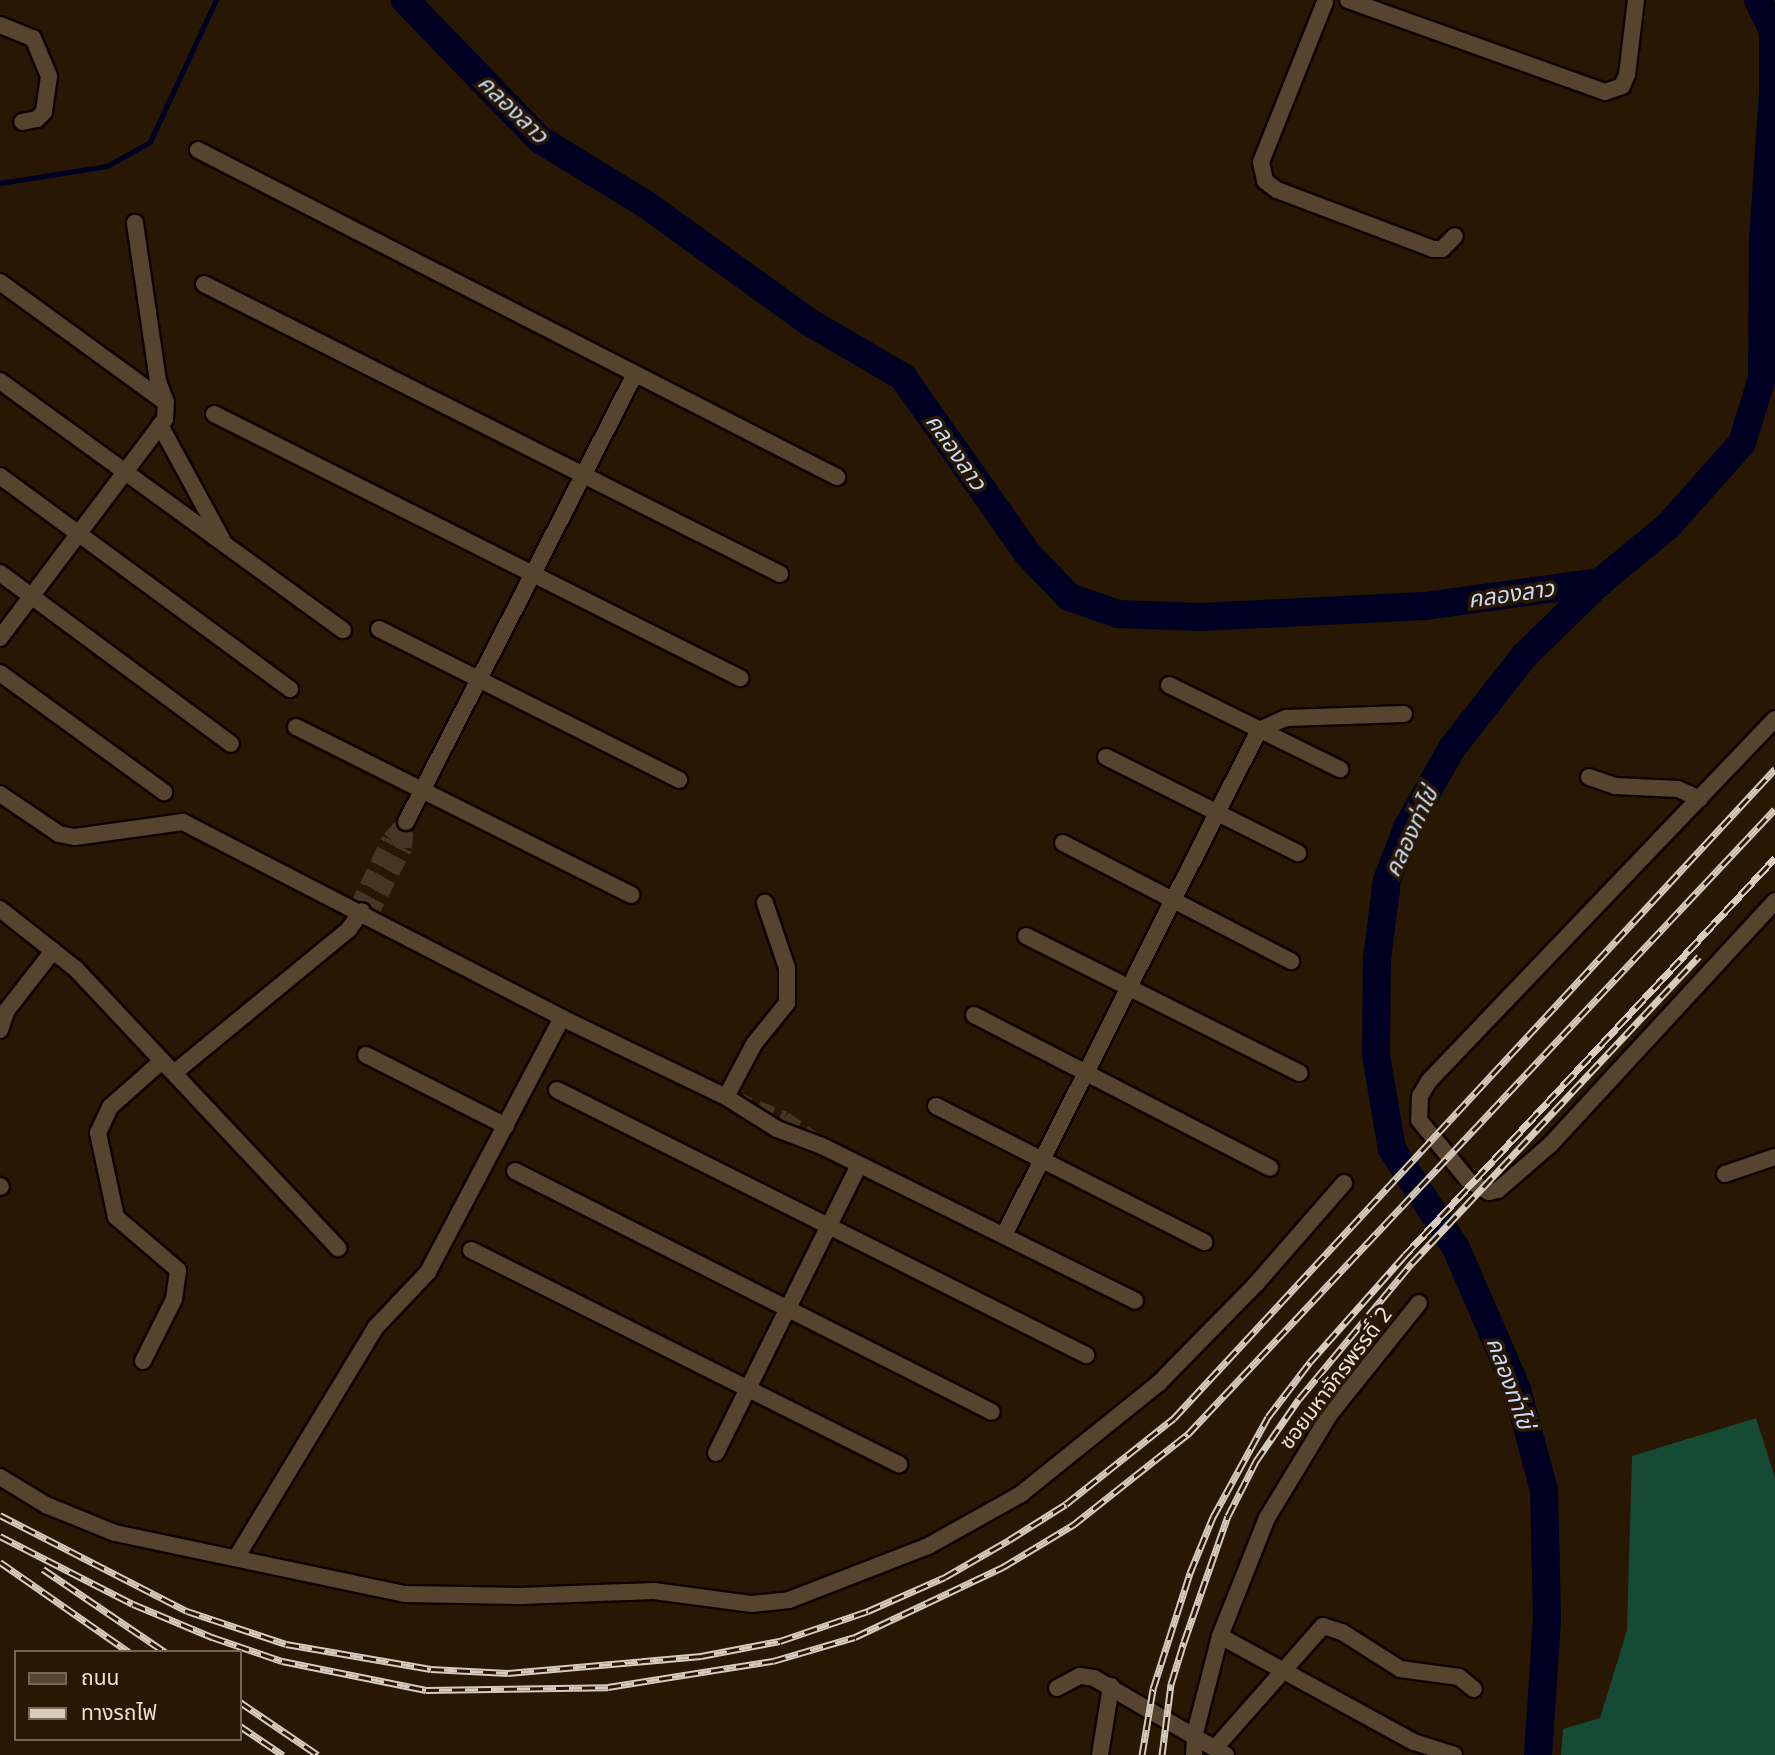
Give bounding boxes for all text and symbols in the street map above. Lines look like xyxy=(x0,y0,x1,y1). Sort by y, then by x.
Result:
water label: คลองลาว xyxy=(472,69,554,149)
water label: คลองลาว xyxy=(920,409,992,495)
water label: คลองลาว xyxy=(1466,574,1556,614)
water label: คลองท่าไข่ xyxy=(1378,783,1444,881)
street label: ซอยมหาจักรพรรดิ์ 2 xyxy=(1274,1302,1398,1454)
water label: คลองท่าไข่ xyxy=(1481,1333,1539,1433)
legend xyxy=(14,1650,242,1741)
text: ถนน xyxy=(81,1666,119,1690)
text: ทางรถไฟ xyxy=(81,1701,157,1725)

